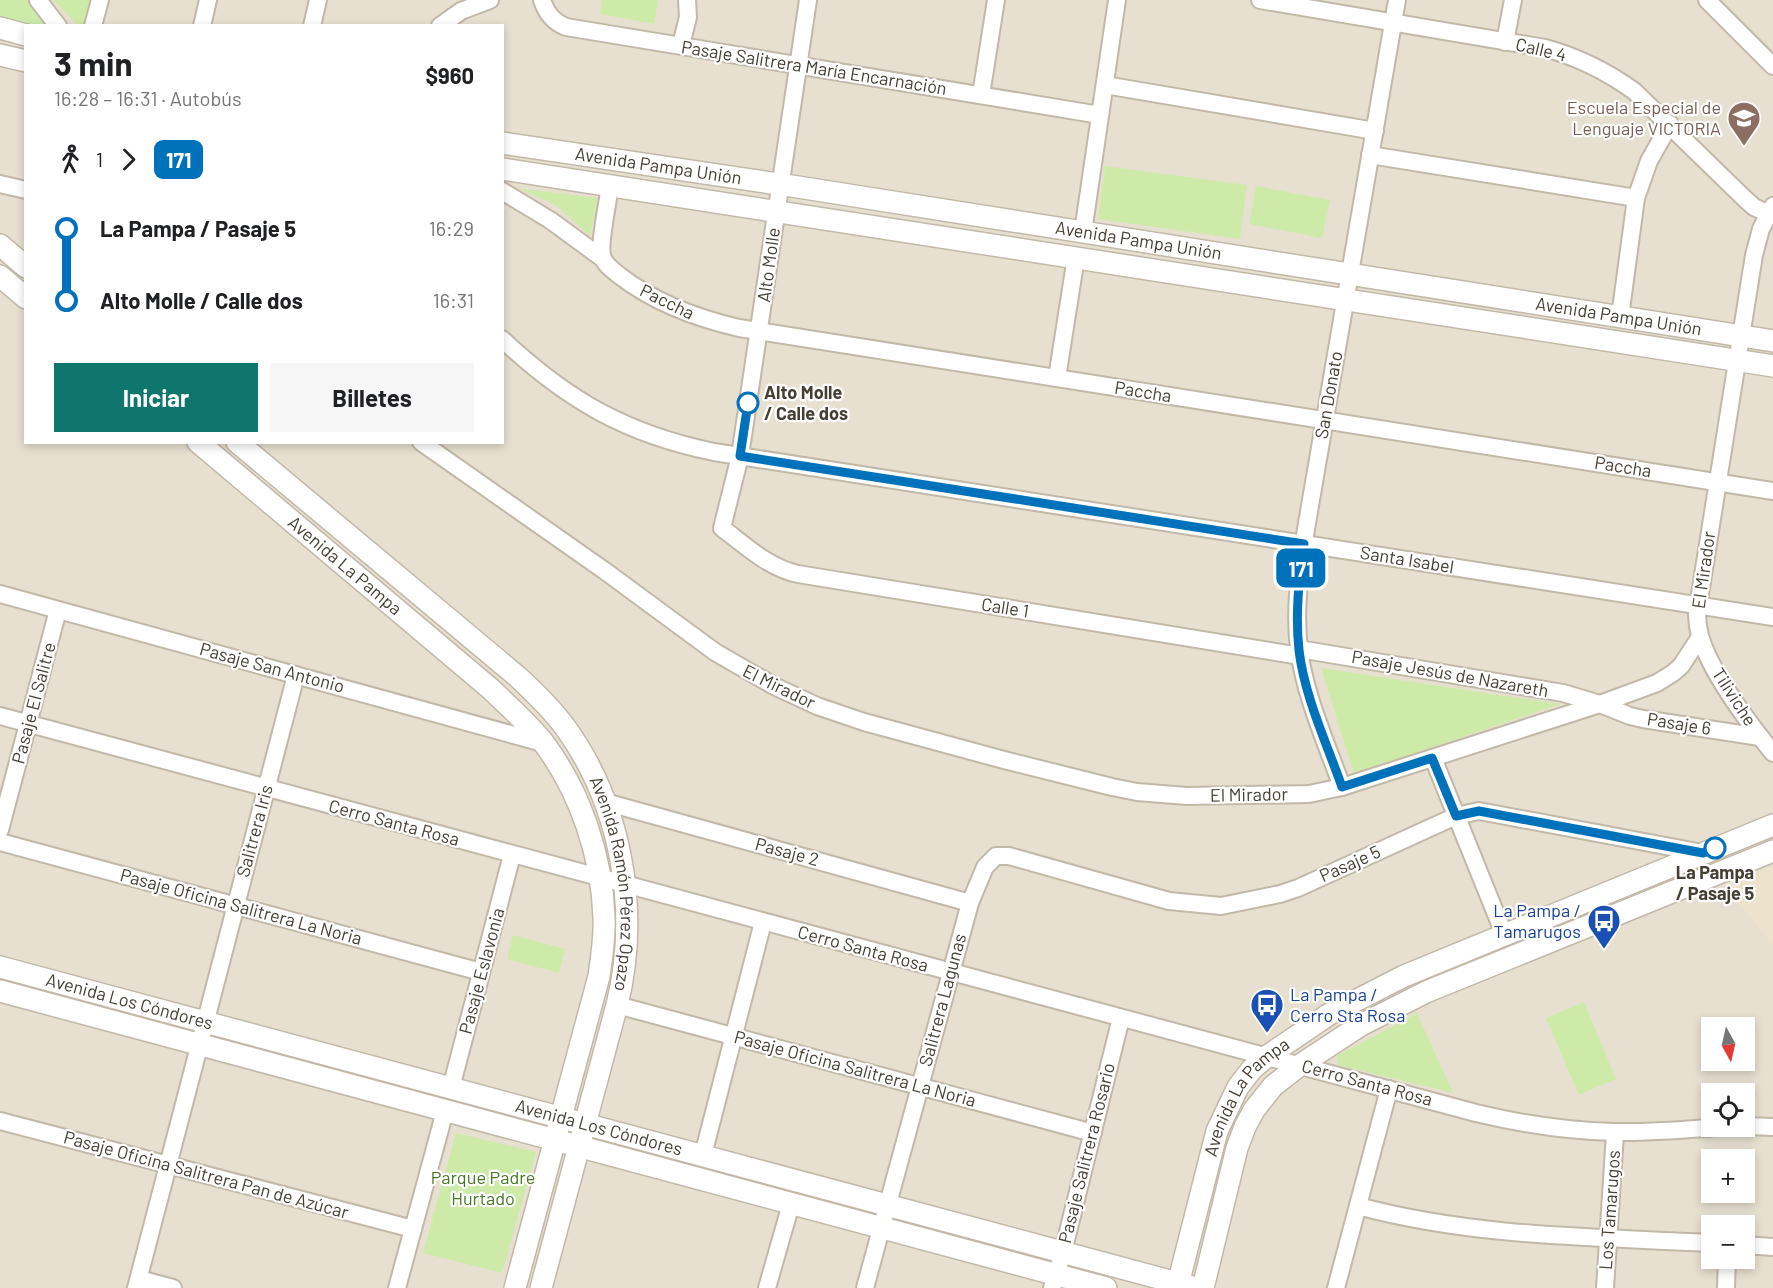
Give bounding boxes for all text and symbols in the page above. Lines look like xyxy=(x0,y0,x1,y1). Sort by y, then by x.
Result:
street label: Calle 4 xyxy=(1514,33,1569,66)
street label: Pasaje Salitrera María Encarnación xyxy=(680,35,949,99)
text: 3 min xyxy=(54,43,132,83)
text: $960 xyxy=(425,62,474,88)
text: 16:28 – 16:31 · Autobús xyxy=(54,86,242,110)
place label: Escuela Especial de Lenguaje VICTORIA xyxy=(1567,96,1721,139)
school or university icon: Escuela Especial de Lenguaje VICTORIA xyxy=(1726,100,1762,147)
street label: Avenida Pampa Unión xyxy=(574,142,743,188)
icon: walk xyxy=(54,143,87,176)
icon: forward xyxy=(112,143,145,176)
text: 1 xyxy=(96,147,103,171)
text: 171 xyxy=(166,147,191,172)
text: La Pampa / Pasaje 5 xyxy=(100,215,296,241)
text: 16:29 xyxy=(429,216,474,240)
street label: Avenida Pampa Unión xyxy=(1054,216,1223,264)
street label: Alto Molle xyxy=(752,226,784,304)
street label: Paccha xyxy=(637,279,698,324)
text: Alto Molle / Calle dos xyxy=(100,287,303,313)
text: 16:31 xyxy=(433,288,474,312)
street label: Avenida Pampa Unión xyxy=(1534,292,1703,340)
street label: San Donato xyxy=(1309,349,1347,440)
button: Iniciar xyxy=(54,363,258,432)
button: Billetes xyxy=(270,363,474,432)
street label: Paccha xyxy=(1113,376,1173,406)
place label: Alto Molle / Calle dos xyxy=(764,381,848,424)
marker: Alto Molle / Calle dos xyxy=(737,392,759,414)
street label: Paccha xyxy=(1593,451,1653,481)
street label: Avenida La Pampa xyxy=(284,511,407,619)
street label: El Mirador xyxy=(1687,529,1719,610)
street label: Santa Isabel xyxy=(1359,541,1456,577)
line badge: 171 xyxy=(1266,548,1336,588)
text: 171 xyxy=(1288,556,1314,581)
street label: Calle 1 xyxy=(980,592,1030,622)
street label: Pasaje San Antonio xyxy=(197,637,347,697)
street label: Pasaje El Salitre xyxy=(6,640,60,766)
street label: Pasaje Jesús de Nazareth xyxy=(1350,645,1550,701)
street label: El Mirador xyxy=(740,659,820,713)
street label: Tiliviche xyxy=(1708,663,1762,730)
street label: Pasaje 6 xyxy=(1646,707,1713,739)
street label: Avenida Ramón Pérez Opazo xyxy=(585,772,639,993)
street label: Salitrera Iris xyxy=(231,782,277,879)
street label: El Mirador xyxy=(1210,782,1289,806)
street label: Cerro Santa Rosa xyxy=(327,794,462,850)
street label: Pasaje 2 xyxy=(753,832,821,870)
marker: La Pampa / Pasaje 5 xyxy=(1704,837,1726,859)
street label: Pasaje 5 xyxy=(1316,840,1384,886)
place label: La Pampa / Pasaje 5 xyxy=(1676,861,1755,904)
street label: Pasaje Oficina Salitrera La Noria xyxy=(118,863,365,949)
place label: La Pampa / Tamarugos xyxy=(1493,899,1581,942)
bus stop icon: La Pampa / Tamarugos xyxy=(1586,903,1622,950)
street label: Pasaje Eslavonia xyxy=(454,905,508,1036)
street label: Cerro Santa Rosa xyxy=(796,920,931,976)
street label: Salitrera Lagunas xyxy=(914,931,970,1069)
street label: Avenida Los Cóndores xyxy=(44,968,216,1034)
place label: La Pampa / Cerro Sta Rosa xyxy=(1290,983,1405,1026)
bus stop icon: La Pampa / Cerro Sta Rosa xyxy=(1249,987,1285,1034)
north arrow xyxy=(1701,1017,1755,1071)
map controls xyxy=(1701,1017,1755,1269)
street label: Pasaje Oficina Salitrera La Noria xyxy=(732,1025,979,1111)
street label: Avenida La Pampa xyxy=(1199,1032,1293,1159)
street label: Cerro Santa Rosa xyxy=(1300,1054,1435,1110)
street label: Pasaje Salitrera Rosario xyxy=(1053,1060,1119,1245)
button: locate xyxy=(1701,1083,1755,1137)
street label: Avenida Los Cóndores xyxy=(513,1094,685,1160)
street label: Pasaje Oficina Salitrera Pan de Azúcar xyxy=(61,1125,352,1223)
street label: Los Tamarugos xyxy=(1594,1149,1624,1270)
button: + xyxy=(1701,1149,1755,1203)
park label: Parque Padre Hurtado xyxy=(431,1166,535,1209)
button: − xyxy=(1701,1215,1755,1269)

